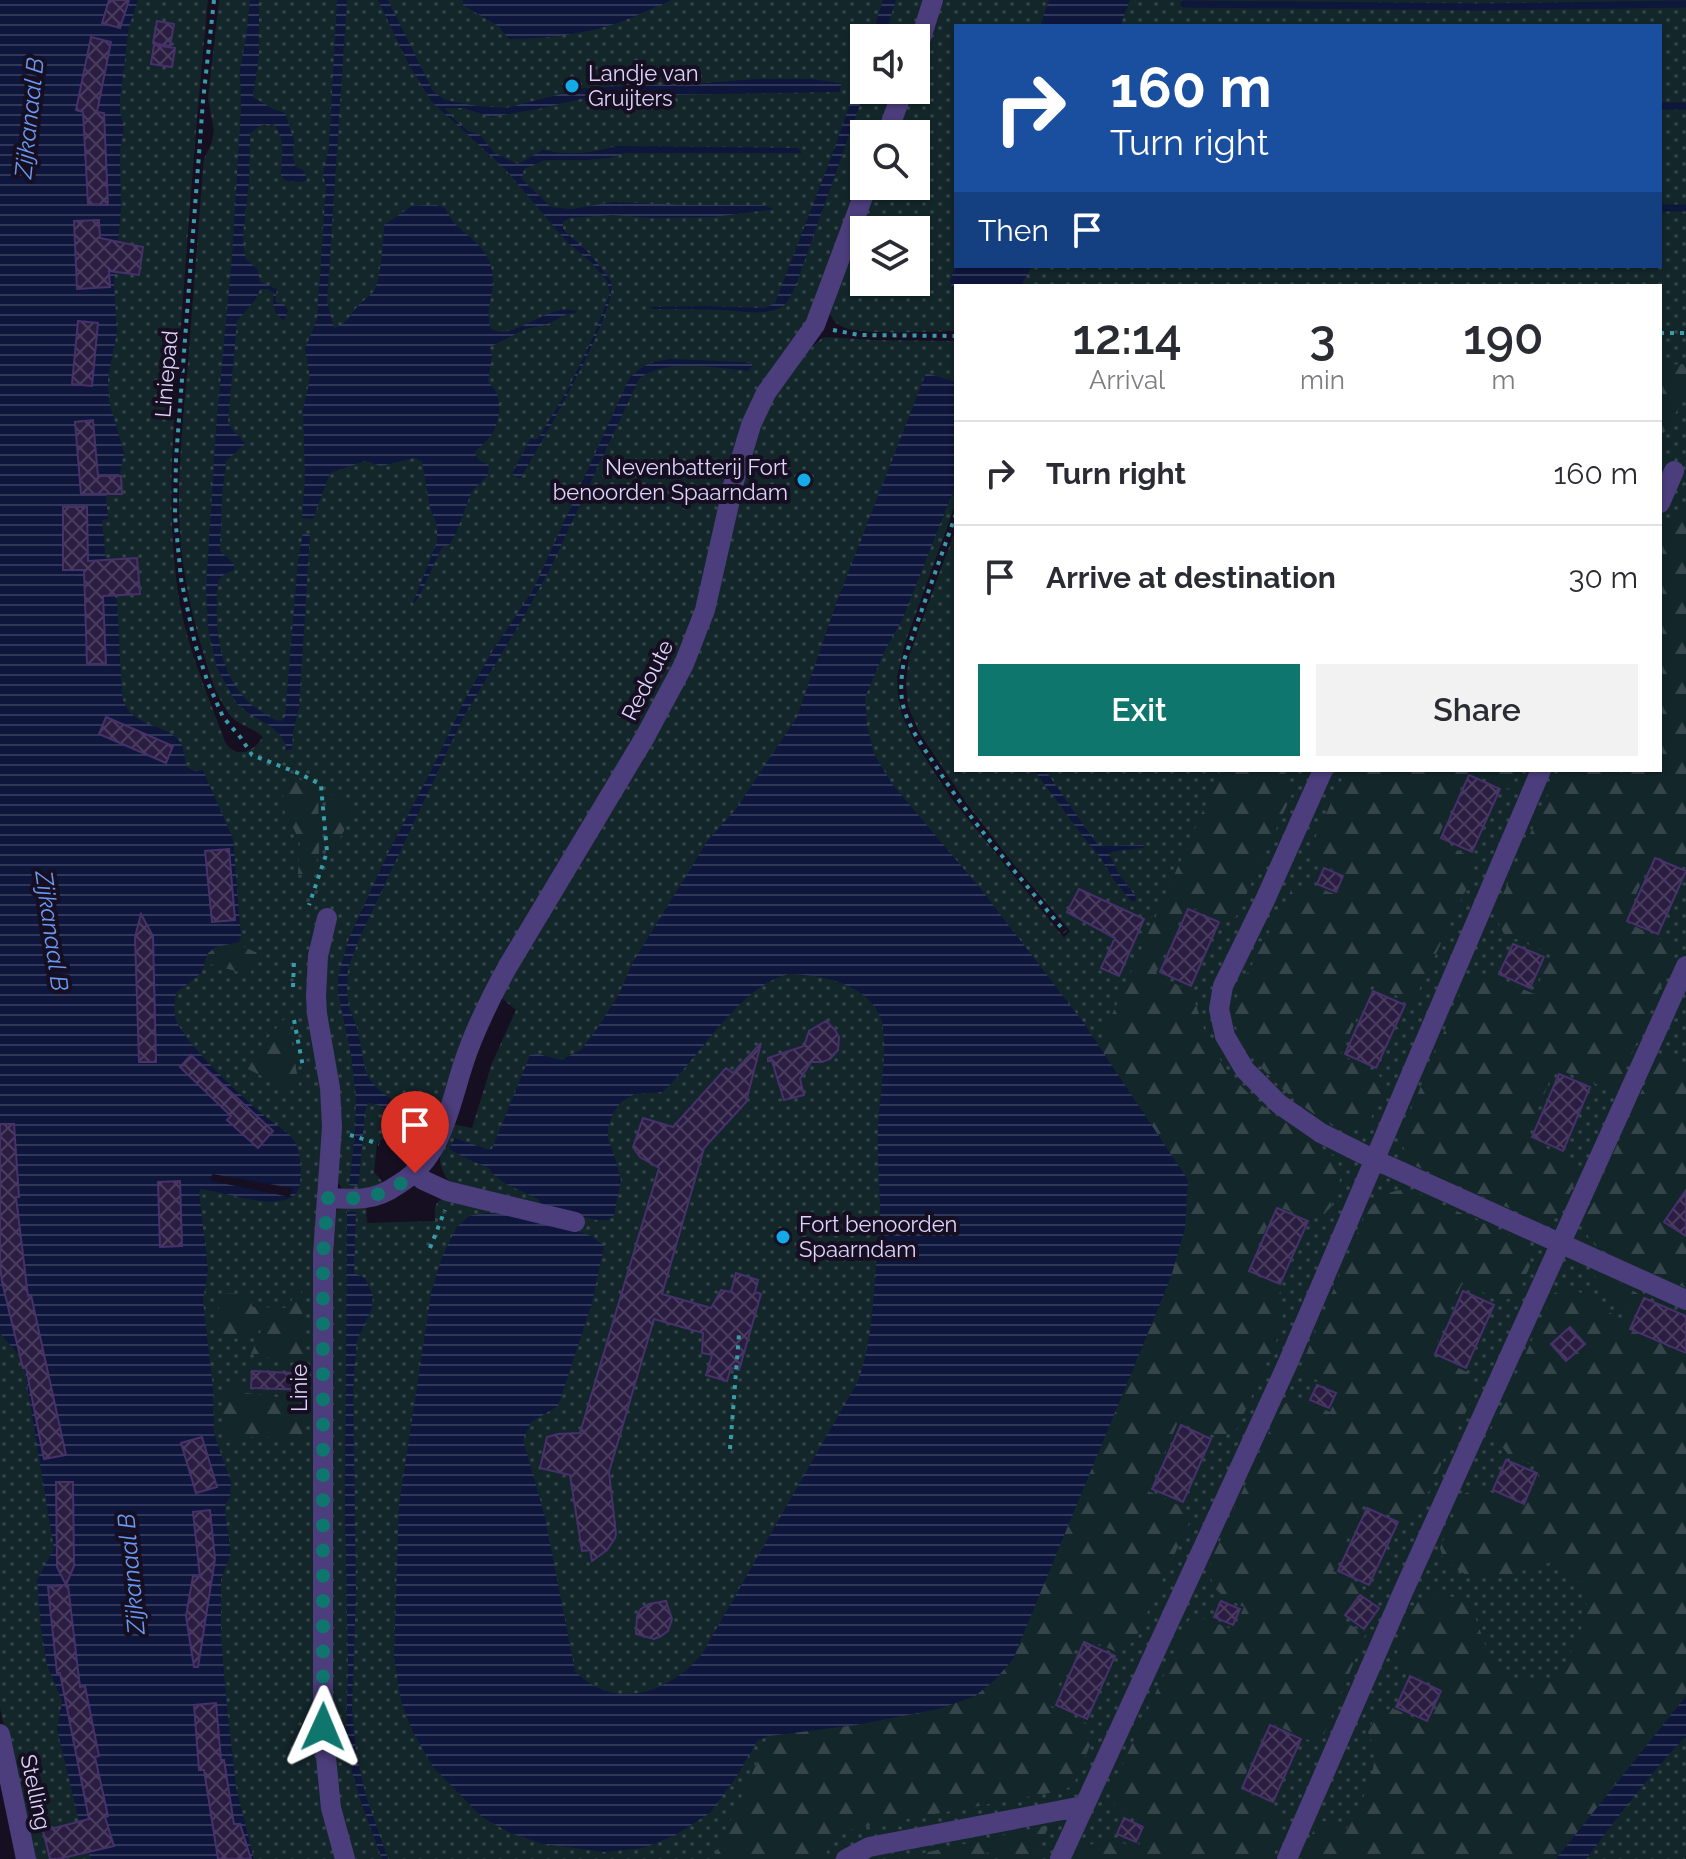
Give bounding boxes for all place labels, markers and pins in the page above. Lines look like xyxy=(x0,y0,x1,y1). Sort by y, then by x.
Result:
place label: Landje van Gruijters xyxy=(588,60,698,111)
marker: Landje van Gruijters xyxy=(563,77,581,95)
place label: Nevenbatterij Fort benoorden Spaarndam xyxy=(553,454,789,505)
marker: Nevenbatterij Fort benoorden Spaarndam xyxy=(795,471,813,489)
pin xyxy=(381,1091,449,1173)
place label: Fort benoorden Spaarndam xyxy=(799,1211,957,1262)
marker: Fort benoorden Spaarndam xyxy=(774,1228,792,1246)

